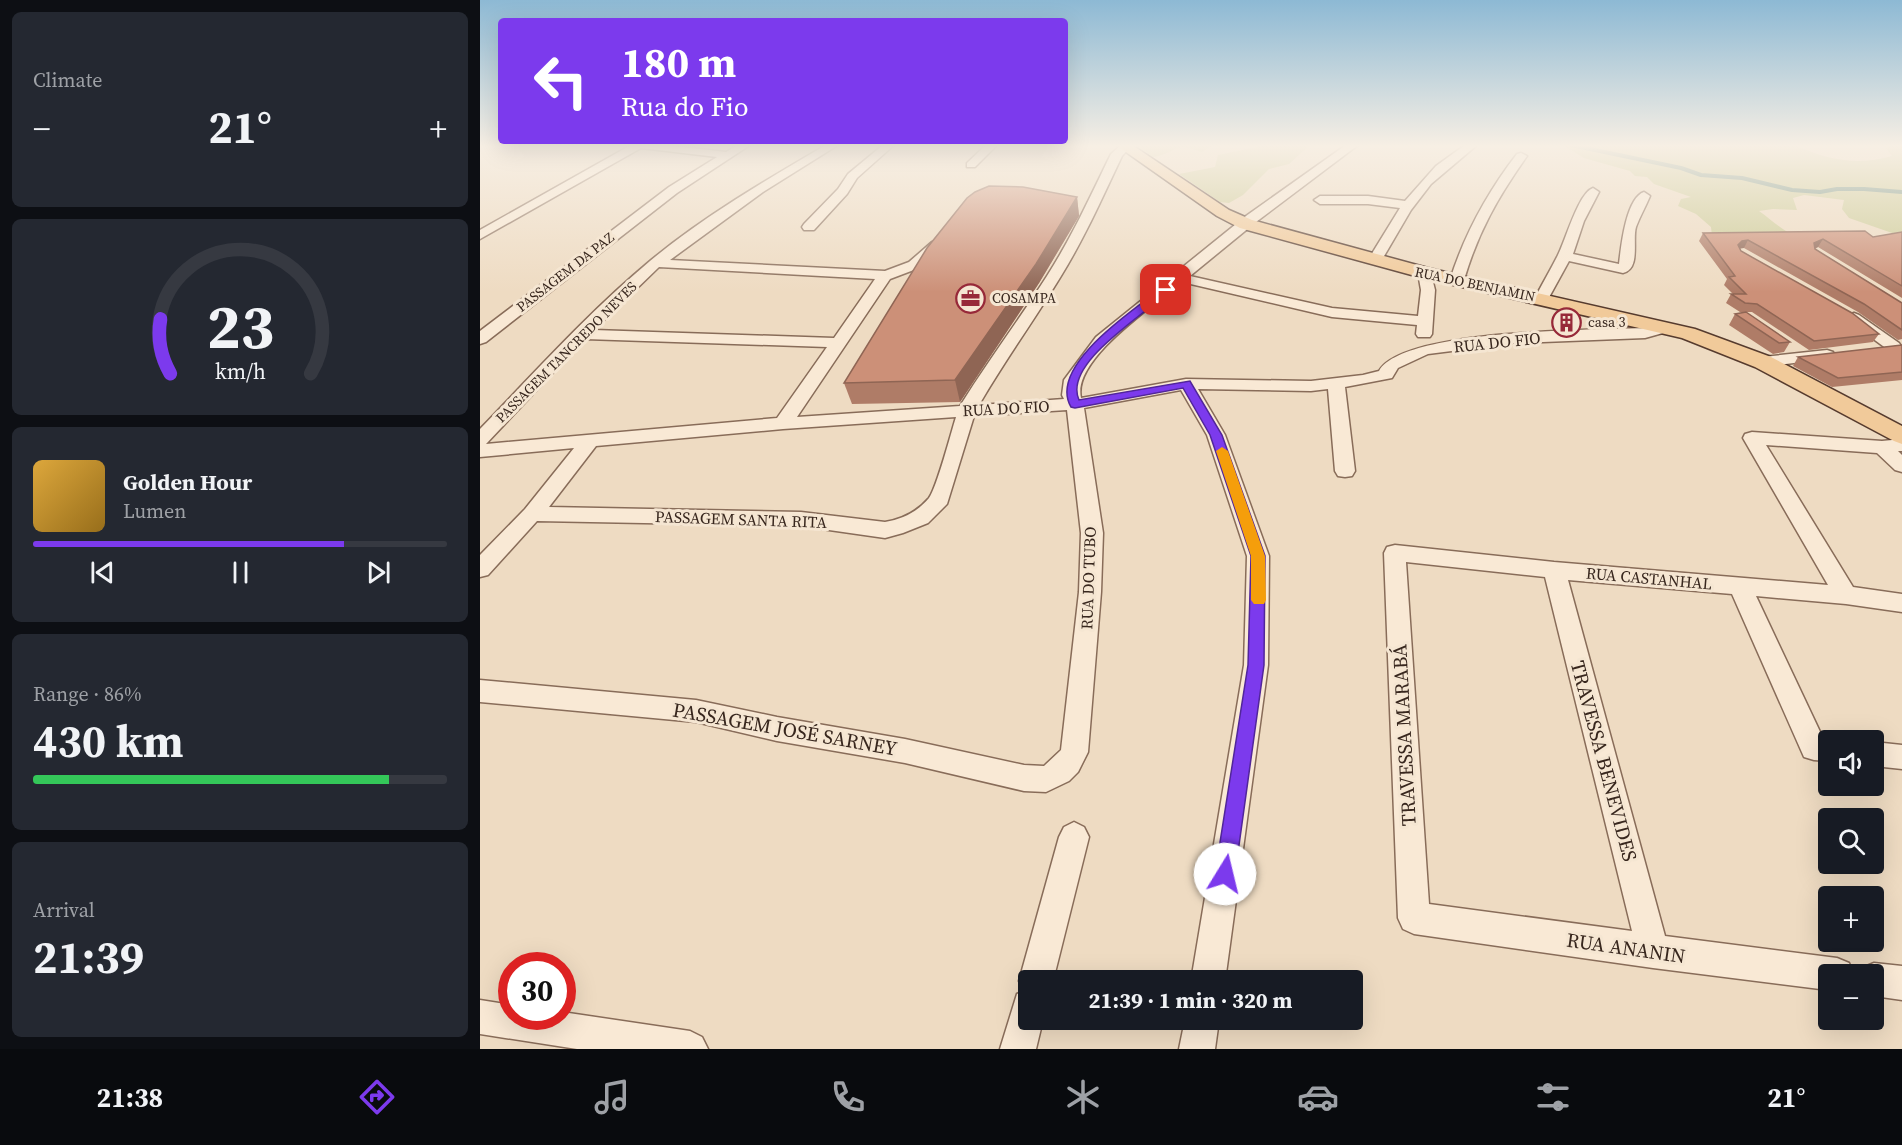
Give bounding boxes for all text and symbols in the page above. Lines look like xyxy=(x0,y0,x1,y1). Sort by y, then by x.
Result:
text: 180 m xyxy=(621,33,736,91)
icon: left xyxy=(522,42,600,120)
text: Climate xyxy=(33,66,102,94)
text: Rua do Fio xyxy=(621,88,749,125)
text: 21° xyxy=(208,96,272,158)
text: − xyxy=(33,106,51,151)
text: + xyxy=(429,106,447,151)
street label: PASSAGEM DA PAZ xyxy=(512,227,618,317)
street label: RUA DO BENJAMIN xyxy=(1413,261,1537,307)
pin xyxy=(1140,264,1191,315)
icon: arrive xyxy=(1149,273,1182,306)
street label: PASSAGEM TANCREDO NEVES xyxy=(491,277,641,427)
office icon: COSAMPA xyxy=(955,282,987,314)
text: 23 xyxy=(206,283,274,369)
place label: COSAMPA xyxy=(992,288,1057,308)
building icon: casa 3 xyxy=(1551,306,1583,338)
place label: casa 3 xyxy=(1588,312,1625,332)
street label: RUA DO FIO xyxy=(1453,327,1541,357)
text: km/h xyxy=(214,358,266,387)
street label: RUA DO FIO xyxy=(962,395,1050,421)
text: Golden Hour xyxy=(123,467,252,497)
text: Lumen xyxy=(123,497,186,525)
street label: PASSAGEM SANTA RITA xyxy=(655,505,828,533)
street label: RUA DO TUBO xyxy=(1075,526,1101,630)
icon: previous xyxy=(86,556,119,589)
icon: pause xyxy=(224,556,257,589)
icon: next xyxy=(362,556,395,589)
street label: RUA CASTANHAL xyxy=(1585,562,1713,594)
street label: TRAVESSA MARABÁ xyxy=(1385,643,1423,827)
street label: TRAVESSA BENEVIDES xyxy=(1564,658,1644,864)
text: Range · 86% xyxy=(33,680,142,708)
street label: PASSAGEM JOSÉ SARNEY xyxy=(671,695,900,763)
text: 430 km xyxy=(33,710,184,772)
map controls xyxy=(1818,730,1884,1030)
button: sound xyxy=(1818,730,1884,796)
button: search xyxy=(1818,808,1884,874)
position arrow xyxy=(1193,842,1257,906)
button: + xyxy=(1818,886,1884,952)
text: Arrival xyxy=(33,896,95,924)
text: 21:39 xyxy=(33,926,144,988)
street label: RUA ANANIN xyxy=(1565,926,1687,970)
speed limit sign: 30 xyxy=(498,952,576,1030)
button: − xyxy=(1818,964,1884,1030)
text: 21:39 · 1 min · 320 m xyxy=(1089,985,1292,1015)
icon: directions xyxy=(356,1076,398,1118)
icon: music xyxy=(591,1076,633,1118)
icon: phone xyxy=(827,1076,869,1118)
icon: climate xyxy=(1062,1076,1104,1118)
icon: car xyxy=(1297,1076,1339,1118)
icon: filters xyxy=(1532,1076,1574,1118)
text: 21:38 xyxy=(97,1079,163,1116)
text: 21° xyxy=(1767,1079,1805,1116)

